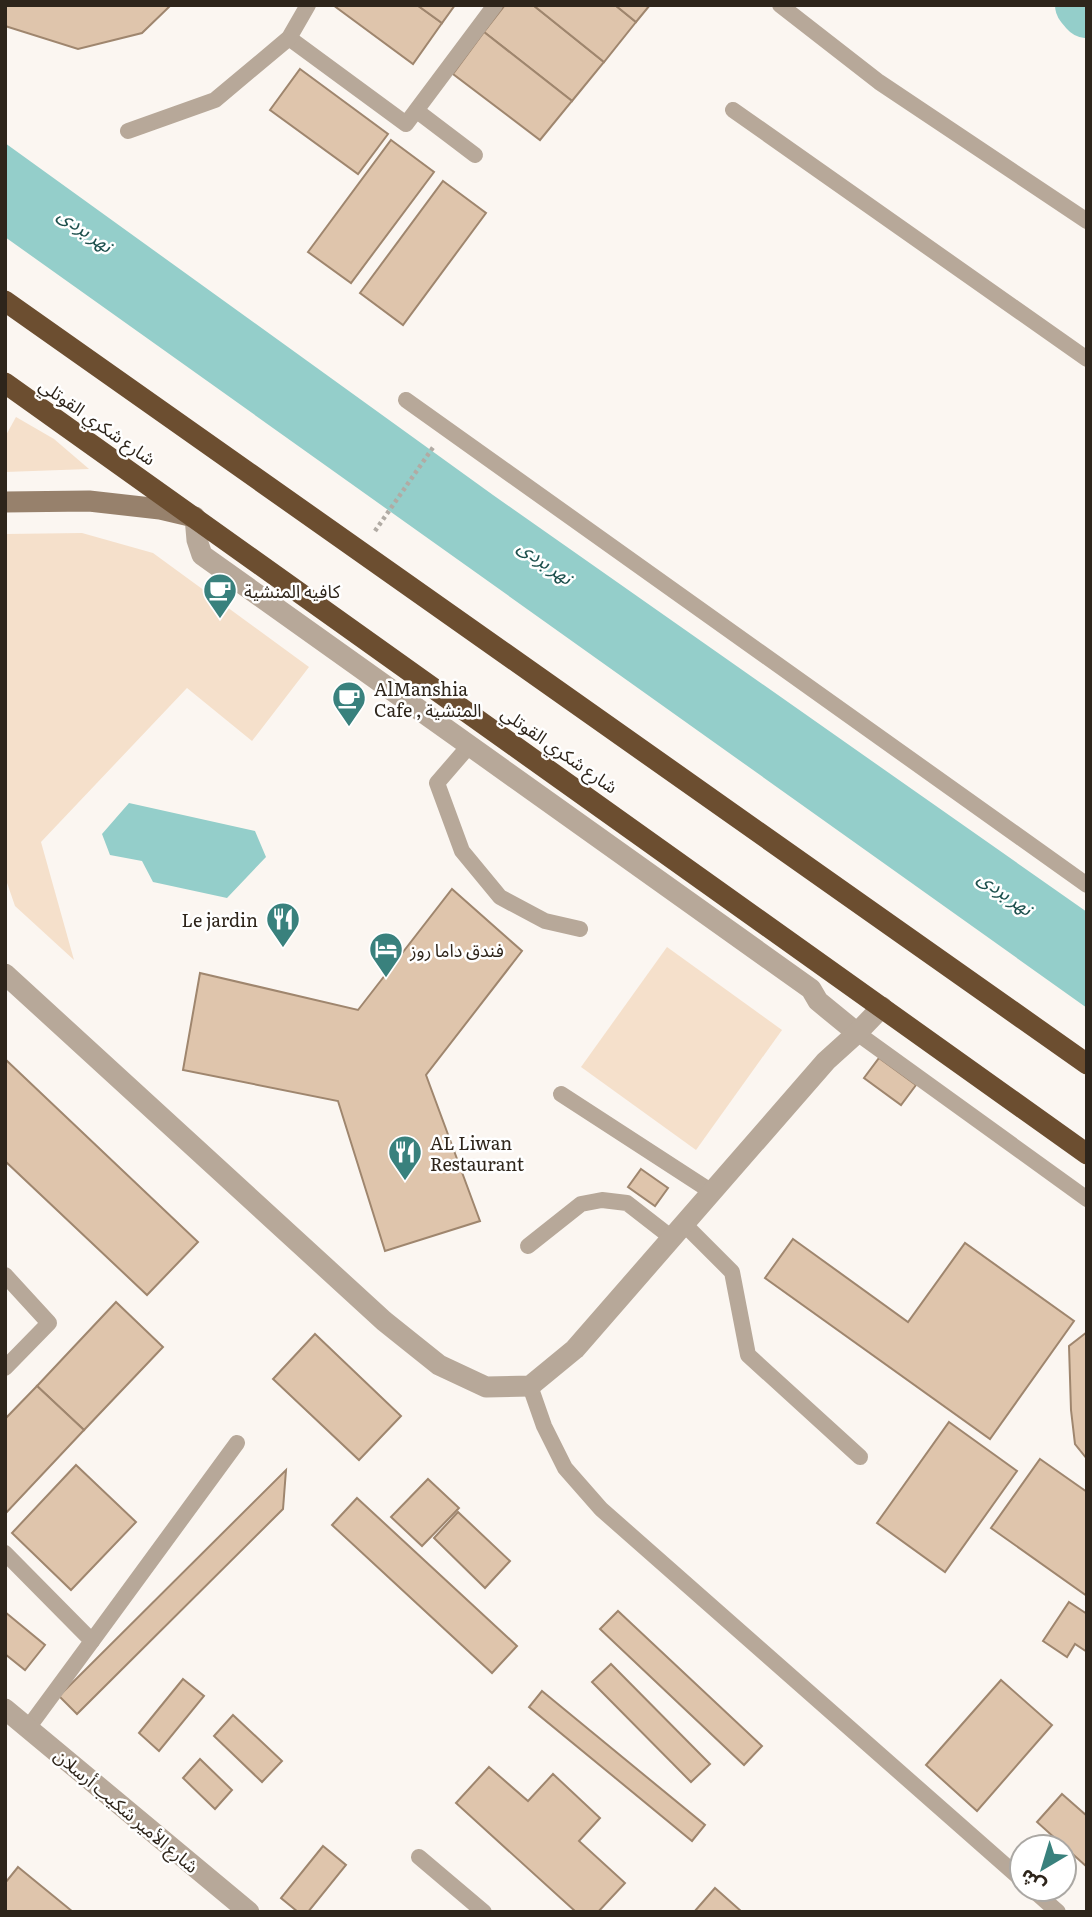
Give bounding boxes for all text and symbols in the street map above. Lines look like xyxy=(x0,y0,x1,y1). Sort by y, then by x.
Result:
water label: نهر بردى xyxy=(53,200,121,259)
street label: شارع شكري القوتلي xyxy=(33,371,162,473)
water label: نهر بردى xyxy=(513,532,581,591)
cafe icon: كافيه المنشية xyxy=(201,571,239,620)
place label: كافيه المنشية xyxy=(244,577,341,604)
place label: AlManshia Cafe , المنشية xyxy=(374,675,482,723)
cafe icon: AlManshia Cafe , المنشية xyxy=(330,679,368,728)
street label: شارع شكري القوتلي xyxy=(495,699,624,801)
water label: نهر بردى xyxy=(973,863,1041,922)
restaurant icon: Le jardin xyxy=(264,900,302,949)
place label: Le jardin xyxy=(182,906,258,933)
hotel icon: فندق داما روز xyxy=(367,930,405,979)
place label: فندق داما روز xyxy=(409,936,504,963)
place label: AL Liwan Restaurant xyxy=(430,1129,525,1177)
restaurant icon: AL Liwan Restaurant xyxy=(386,1133,424,1182)
street label: شارع الأمير شكيب أرسلان xyxy=(48,1741,205,1880)
north arrow xyxy=(1008,1833,1078,1903)
text: ش xyxy=(1013,1863,1051,1901)

